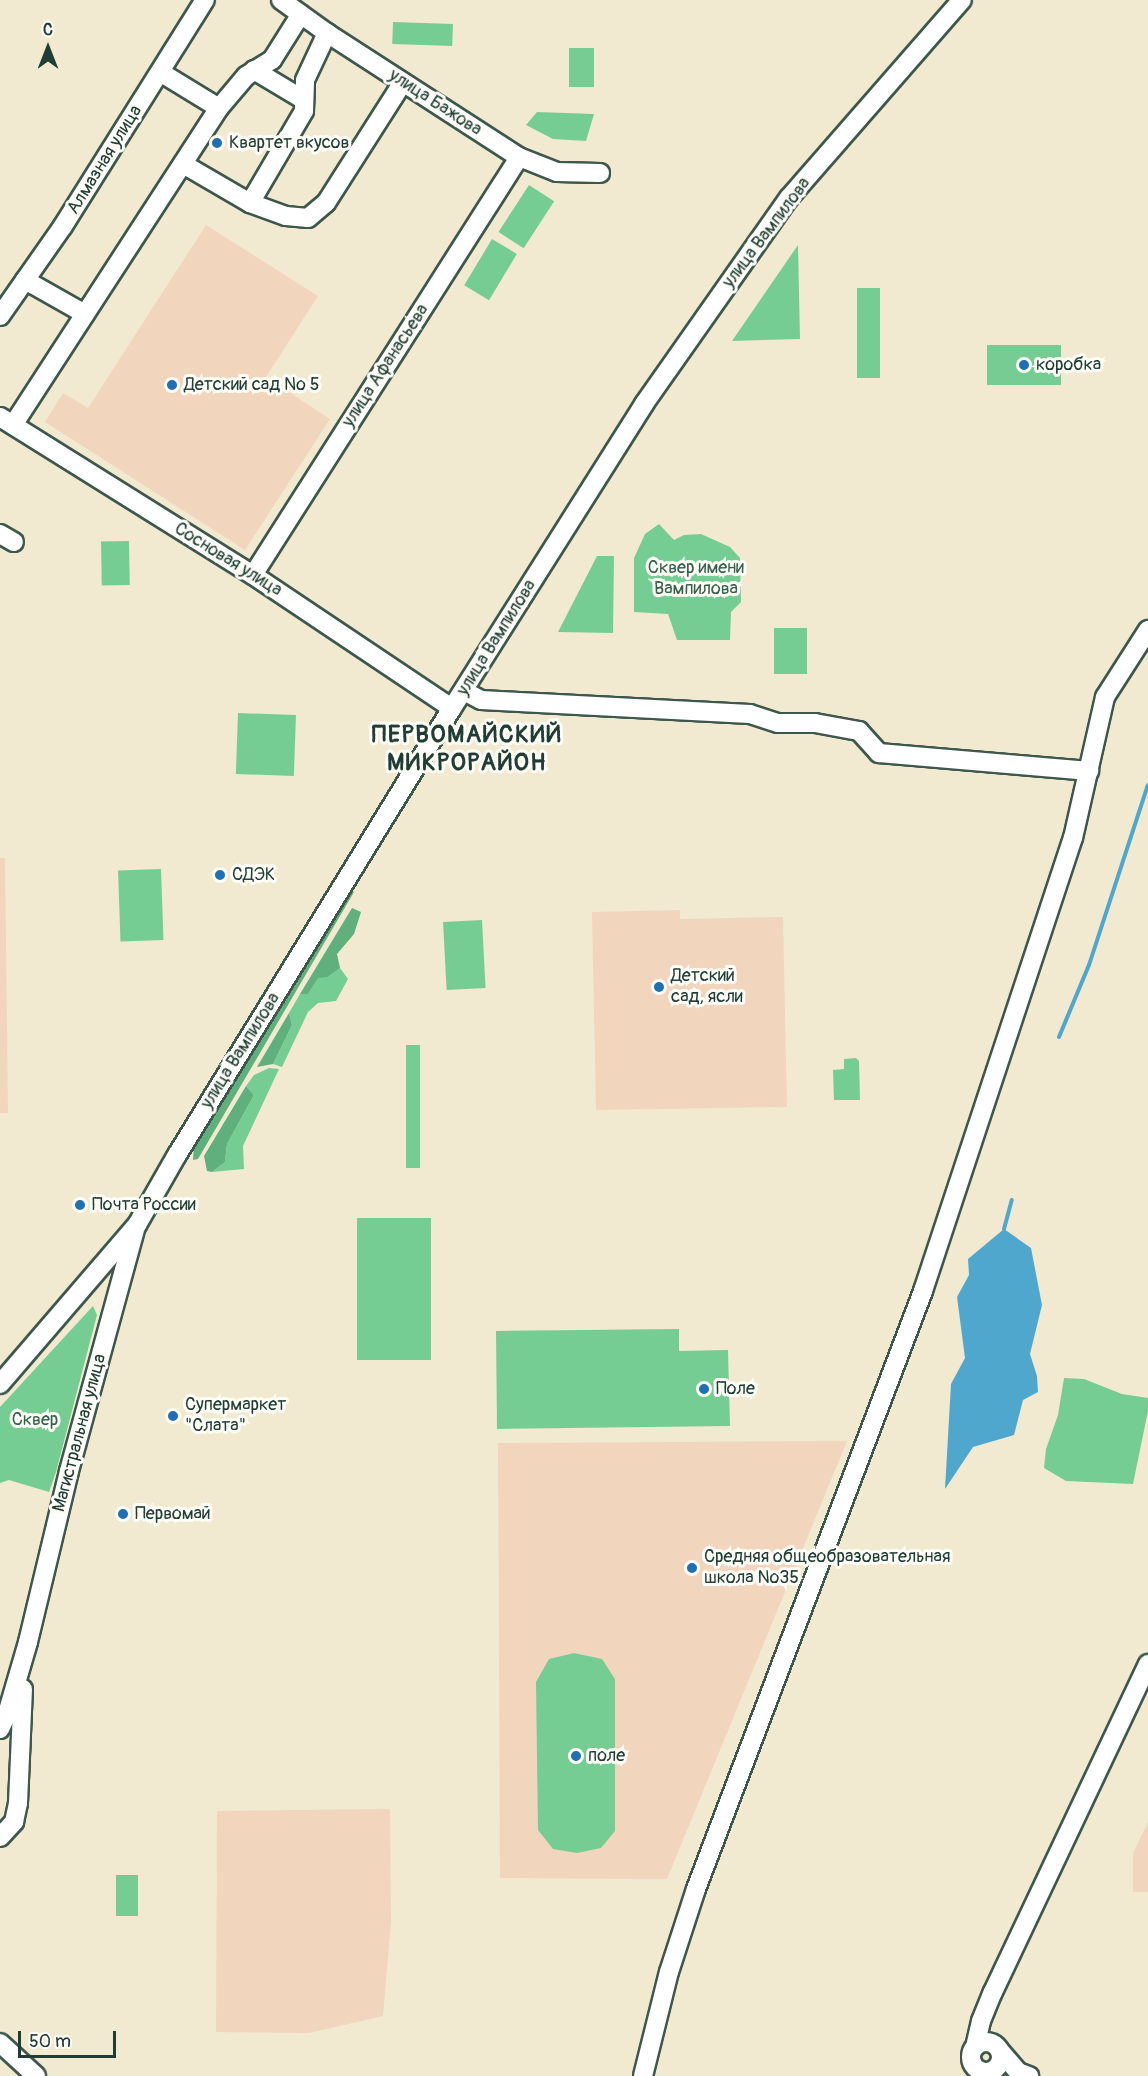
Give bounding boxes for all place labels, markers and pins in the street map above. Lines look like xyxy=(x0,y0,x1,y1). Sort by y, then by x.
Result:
place label: Квартет вкусов xyxy=(229,132,349,154)
marker: Квартет вкусов xyxy=(210,136,224,150)
place label: коробка xyxy=(1036,354,1101,376)
marker: коробка xyxy=(1017,358,1031,372)
place label: Детский сад № 5 xyxy=(184,374,319,396)
marker: Детский сад № 5 xyxy=(165,378,179,392)
place label: СДЭК xyxy=(232,864,275,886)
marker: СДЭК xyxy=(213,868,227,882)
place label: Детский сад, ясли xyxy=(671,966,743,1008)
marker: Детский сад, ясли xyxy=(652,980,666,994)
place label: Почта России xyxy=(92,1194,196,1216)
marker: Почта России xyxy=(73,1198,87,1212)
place label: Поле xyxy=(716,1378,755,1400)
marker: Поле xyxy=(697,1382,711,1396)
place label: Супермаркет "Слата" xyxy=(185,1395,286,1438)
marker: Супермаркет "Слата" xyxy=(166,1409,180,1423)
place label: Первомай xyxy=(135,1503,211,1525)
marker: Первомай xyxy=(116,1507,130,1521)
place label: Средняя общеобразовательная школа №35 xyxy=(704,1547,950,1590)
marker: Средняя общеобразовательная школа №35 xyxy=(685,1561,699,1575)
place label: поле xyxy=(588,1745,625,1767)
marker: поле xyxy=(569,1749,583,1763)

